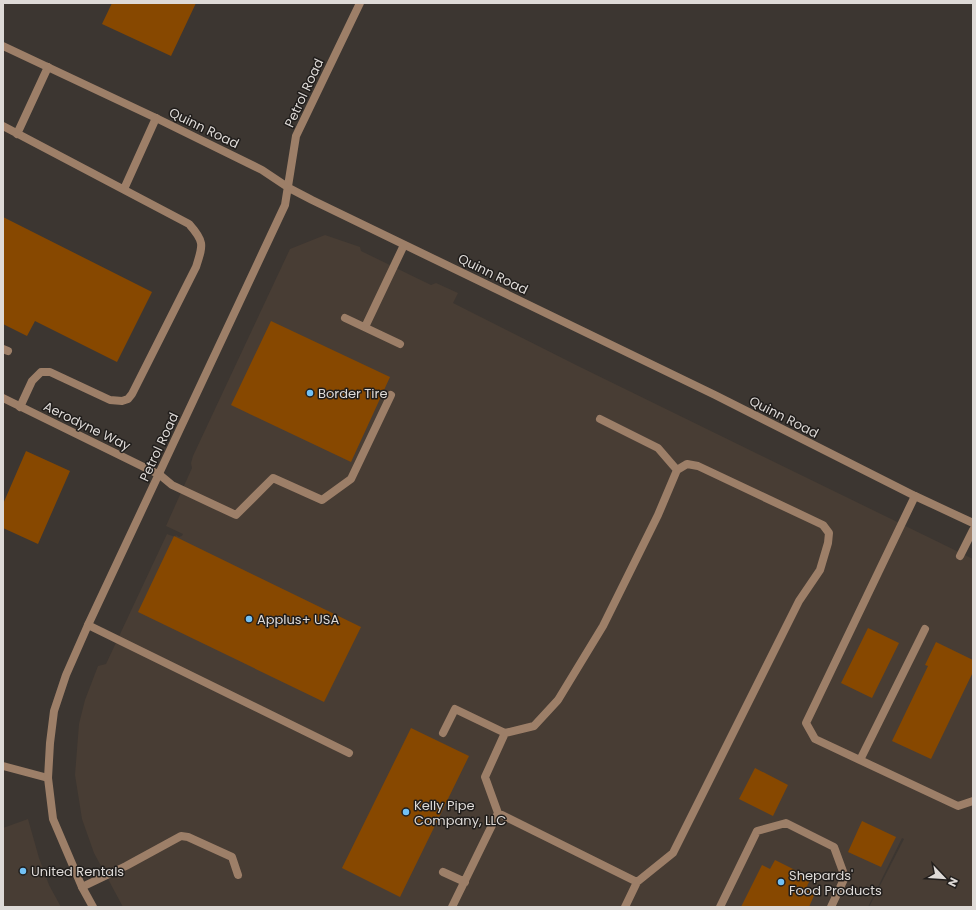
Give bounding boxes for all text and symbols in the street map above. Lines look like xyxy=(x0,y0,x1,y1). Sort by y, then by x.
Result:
street label: Petrol Road xyxy=(280,55,328,131)
street label: Quinn Road xyxy=(166,103,242,153)
street label: Quinn Road xyxy=(455,249,531,299)
place label: Border Tire xyxy=(318,384,387,403)
marker: Border Tire xyxy=(305,388,315,398)
street label: Quinn Road xyxy=(746,391,822,443)
street label: Aerodyne Way xyxy=(40,397,134,456)
street label: Petrol Road xyxy=(135,409,183,485)
place label: Applus+ USA xyxy=(257,610,339,629)
marker: Applus+ USA xyxy=(244,614,254,624)
place label: Kelly Pipe Company, LLC xyxy=(414,796,506,830)
marker: Kelly Pipe Company, LLC xyxy=(401,807,411,817)
north arrow xyxy=(924,858,964,898)
place label: United Rentals xyxy=(31,862,124,881)
marker: United Rentals xyxy=(18,866,28,876)
place label: Shepards' Food Products xyxy=(789,866,882,900)
text: N xyxy=(944,875,962,889)
marker: Shepards' Food Products xyxy=(776,877,786,887)

